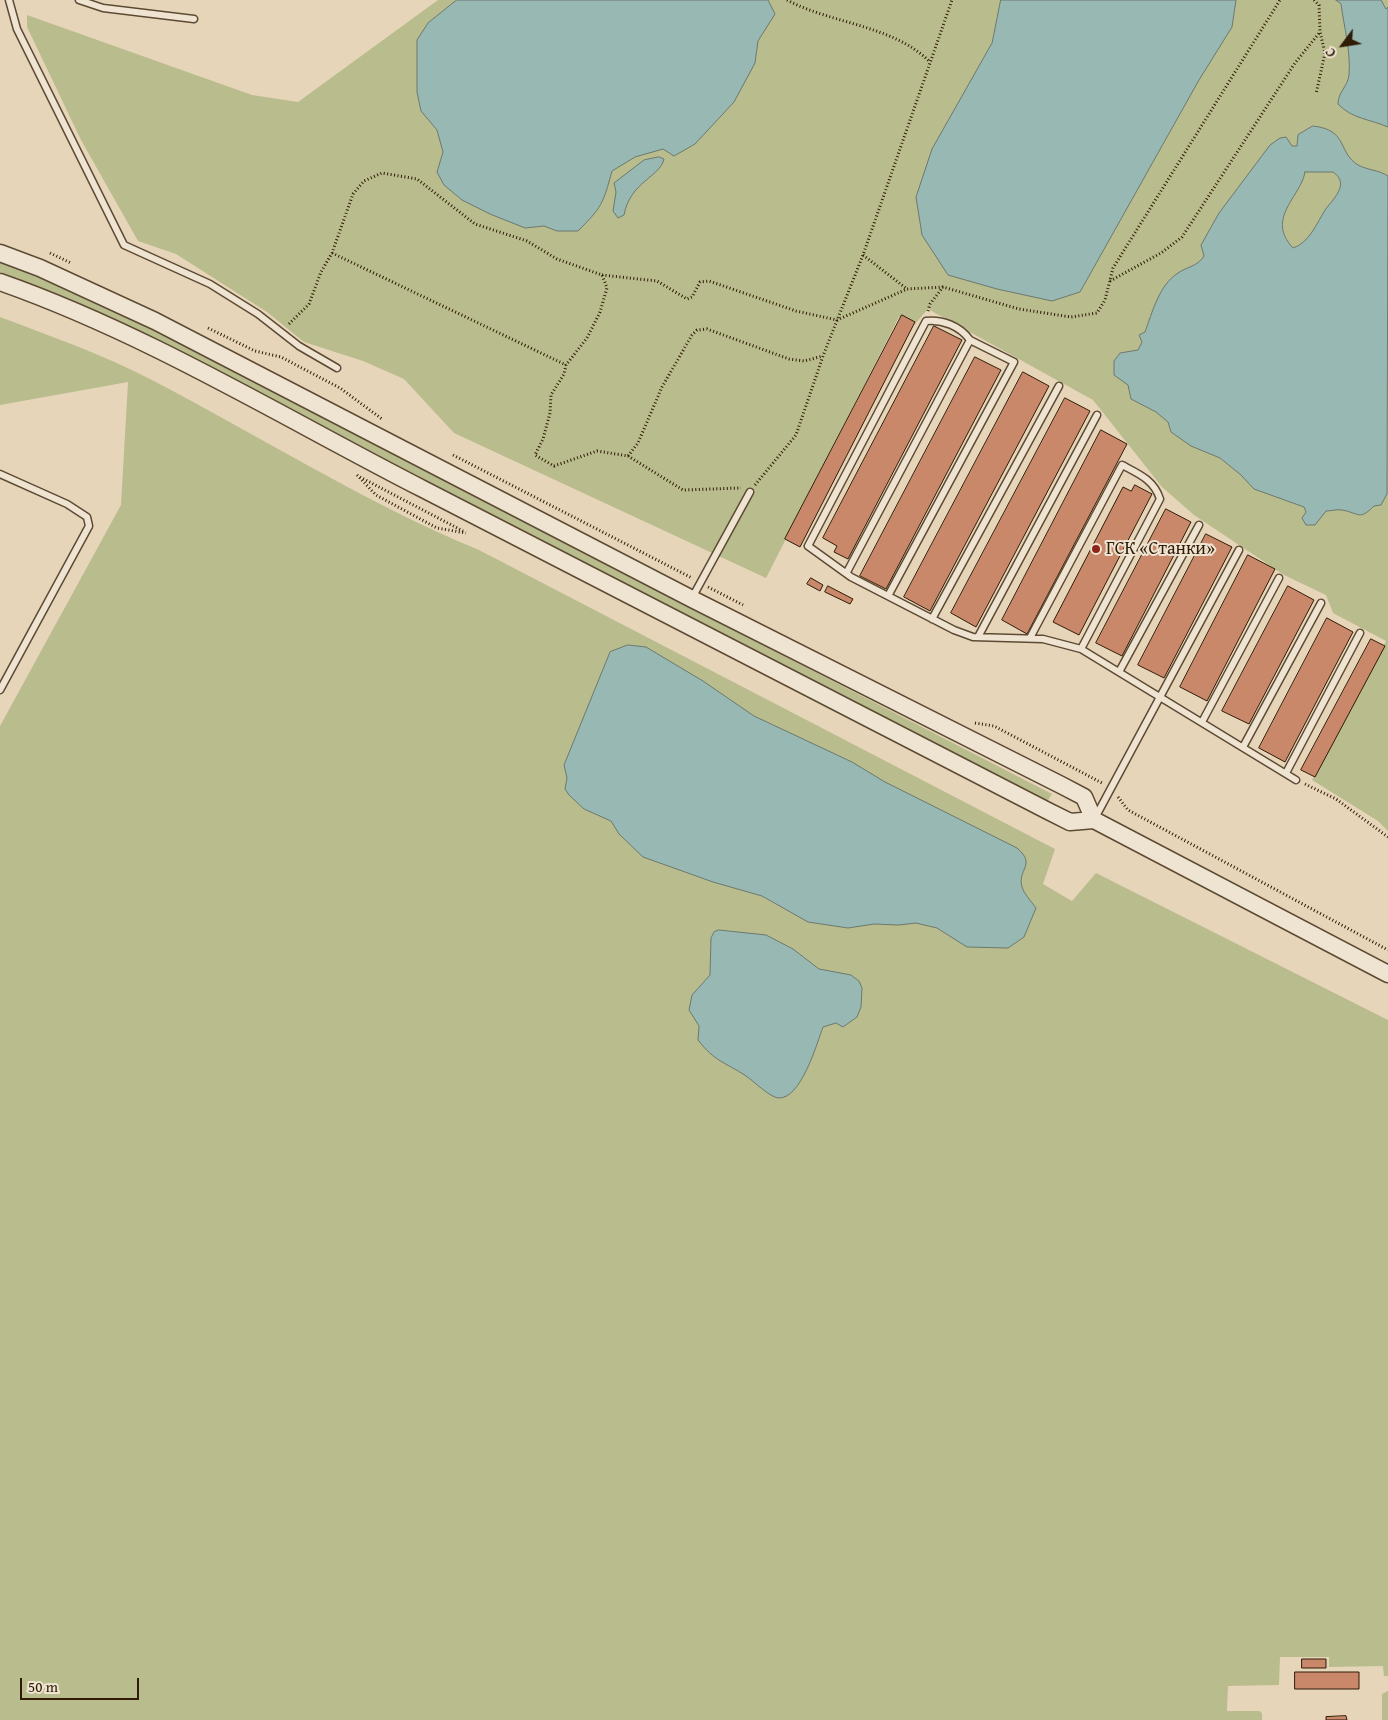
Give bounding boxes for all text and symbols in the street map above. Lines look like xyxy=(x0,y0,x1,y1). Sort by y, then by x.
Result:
north arrow xyxy=(1318,20,1368,70)
text: С xyxy=(1320,44,1341,61)
place label: ГСК «Станки» xyxy=(1106,538,1215,560)
marker: ГСК «Станки» xyxy=(1090,543,1102,555)
scale bar xyxy=(22,1668,141,1700)
text: 50 m xyxy=(28,1676,58,1697)

